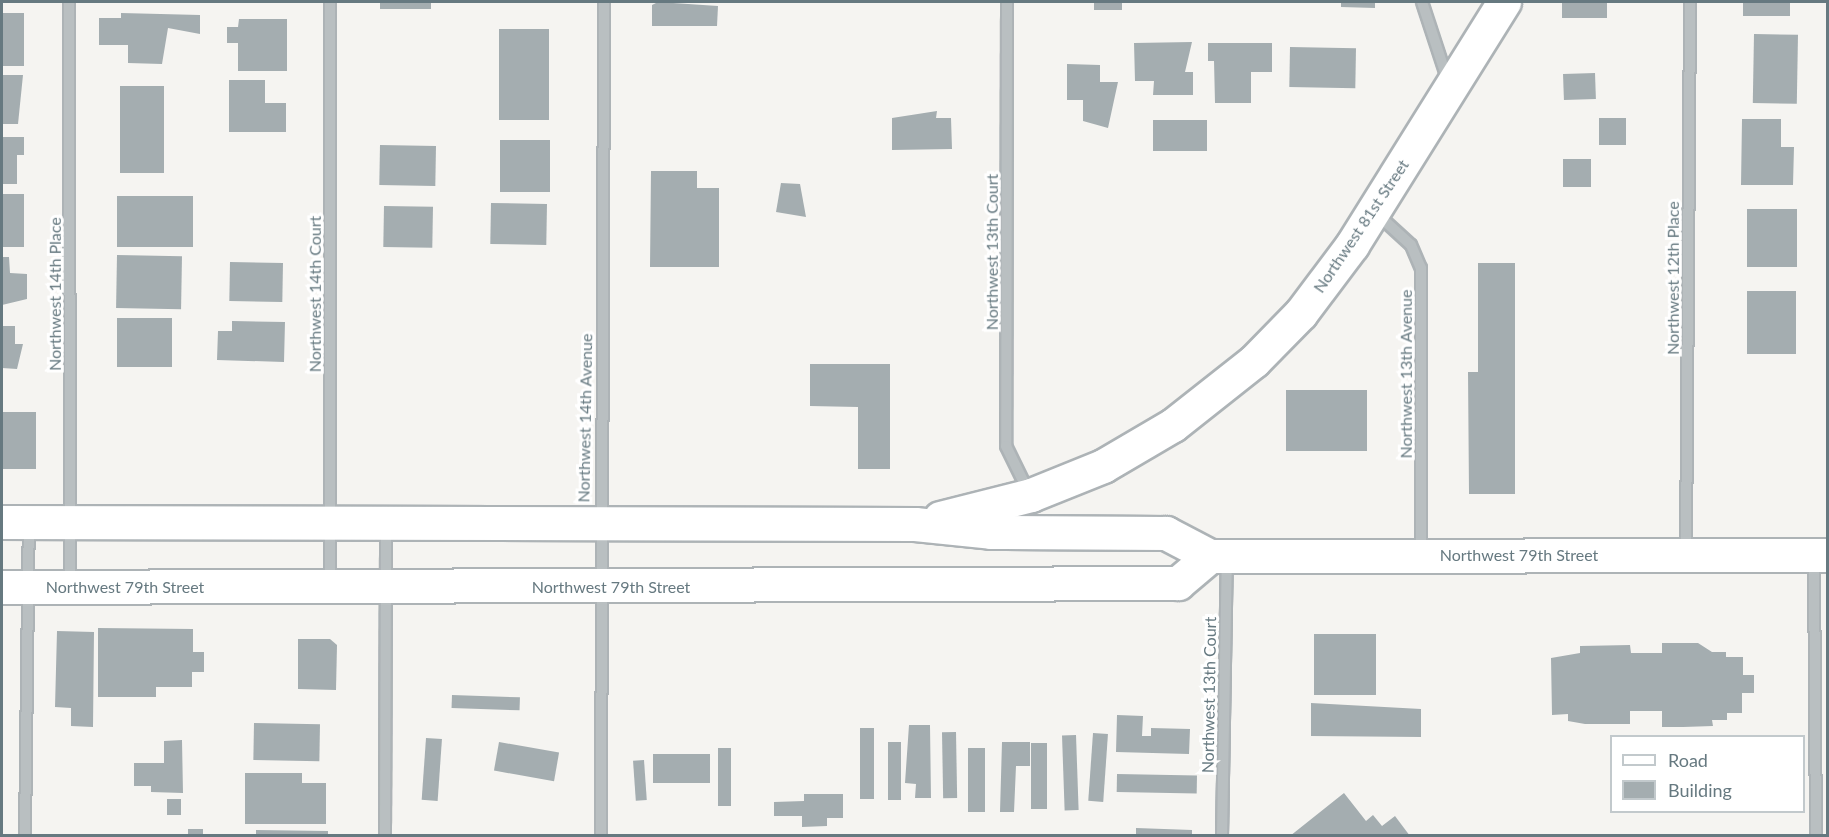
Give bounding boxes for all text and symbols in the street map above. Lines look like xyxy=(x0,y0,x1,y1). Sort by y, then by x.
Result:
street label: Northwest 81st Street xyxy=(1309,156,1413,296)
street label: Northwest 13th Court xyxy=(982,174,1002,330)
street label: Northwest 12th Place xyxy=(1663,201,1683,355)
street label: Northwest 14th Court xyxy=(305,216,325,372)
street label: Northwest 14th Place xyxy=(45,217,65,371)
street label: Northwest 13th Avenue xyxy=(1396,289,1416,459)
street label: Northwest 14th Avenue xyxy=(574,333,596,503)
street label: Northwest 79th Street xyxy=(1440,545,1598,565)
street label: Northwest 79th Street xyxy=(46,577,204,597)
street label: Northwest 79th Street xyxy=(532,577,690,597)
street label: Northwest 13th Court xyxy=(1198,617,1220,773)
legend xyxy=(1610,735,1805,813)
text: Road xyxy=(1668,749,1708,771)
text: Building xyxy=(1668,779,1732,801)

